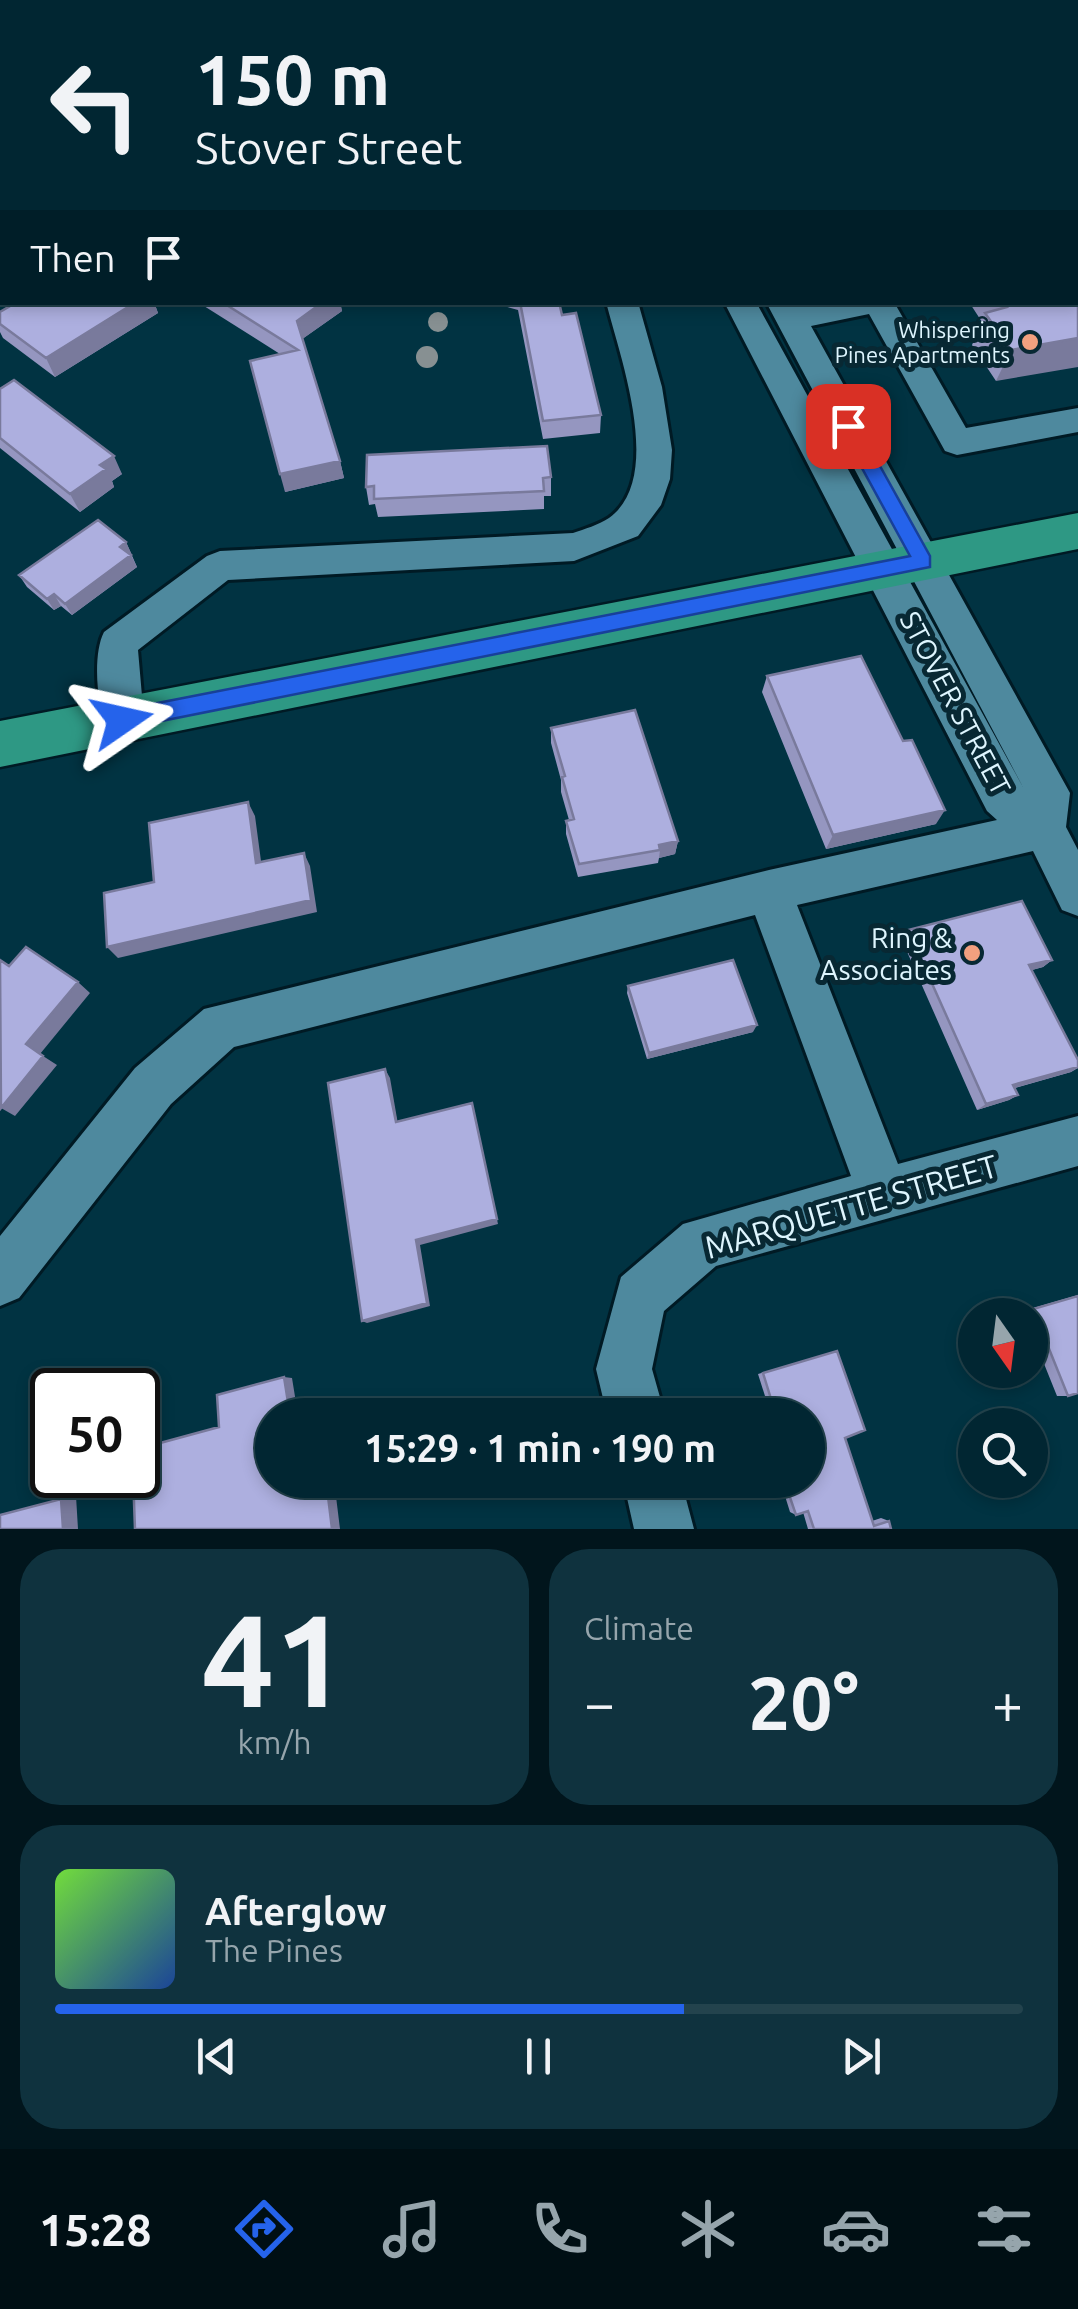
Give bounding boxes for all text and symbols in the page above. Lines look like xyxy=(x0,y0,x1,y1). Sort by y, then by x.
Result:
icon: left xyxy=(30,40,160,170)
text: 150 m xyxy=(195,40,390,118)
text: Stover Street xyxy=(195,122,462,173)
icon: arrive xyxy=(136,230,191,285)
text: Then xyxy=(30,237,116,279)
place label: Whispering Pines Apartments xyxy=(835,317,1010,367)
marker: Whispering Pines Apartments xyxy=(1019,331,1041,353)
pin xyxy=(806,384,891,469)
icon: arrive xyxy=(821,399,876,454)
street label: STOVER STREET xyxy=(895,606,1018,800)
position arrow xyxy=(70,668,174,772)
place label: Ring & Associates xyxy=(820,922,953,985)
marker: Ring & Associates xyxy=(961,942,983,964)
street label: MARQUETTE STREET xyxy=(701,1147,1002,1265)
north arrow xyxy=(958,1298,1048,1388)
map controls xyxy=(958,1298,1048,1498)
speed limit sign: 50 xyxy=(30,1368,160,1498)
button: search xyxy=(958,1408,1048,1498)
text: 15:29 · 1 min · 190 m xyxy=(364,1427,716,1469)
text: 41 xyxy=(201,1586,348,1732)
text: Climate xyxy=(584,1610,694,1646)
text: 20° xyxy=(748,1660,859,1744)
text: − xyxy=(584,1672,615,1733)
text: + xyxy=(992,1672,1023,1733)
text: km/h xyxy=(238,1724,311,1760)
text: Afterglow xyxy=(205,1890,387,1932)
text: The Pines xyxy=(205,1932,343,1968)
icon: previous xyxy=(189,2029,244,2084)
icon: pause xyxy=(511,2029,566,2084)
icon: next xyxy=(834,2029,889,2084)
icon: directions xyxy=(229,2194,299,2264)
icon: music xyxy=(377,2194,447,2264)
icon: phone xyxy=(525,2194,595,2264)
icon: climate xyxy=(673,2194,743,2264)
icon: car xyxy=(821,2194,891,2264)
icon: filters xyxy=(969,2194,1039,2264)
text: 15:28 xyxy=(39,2204,152,2255)

